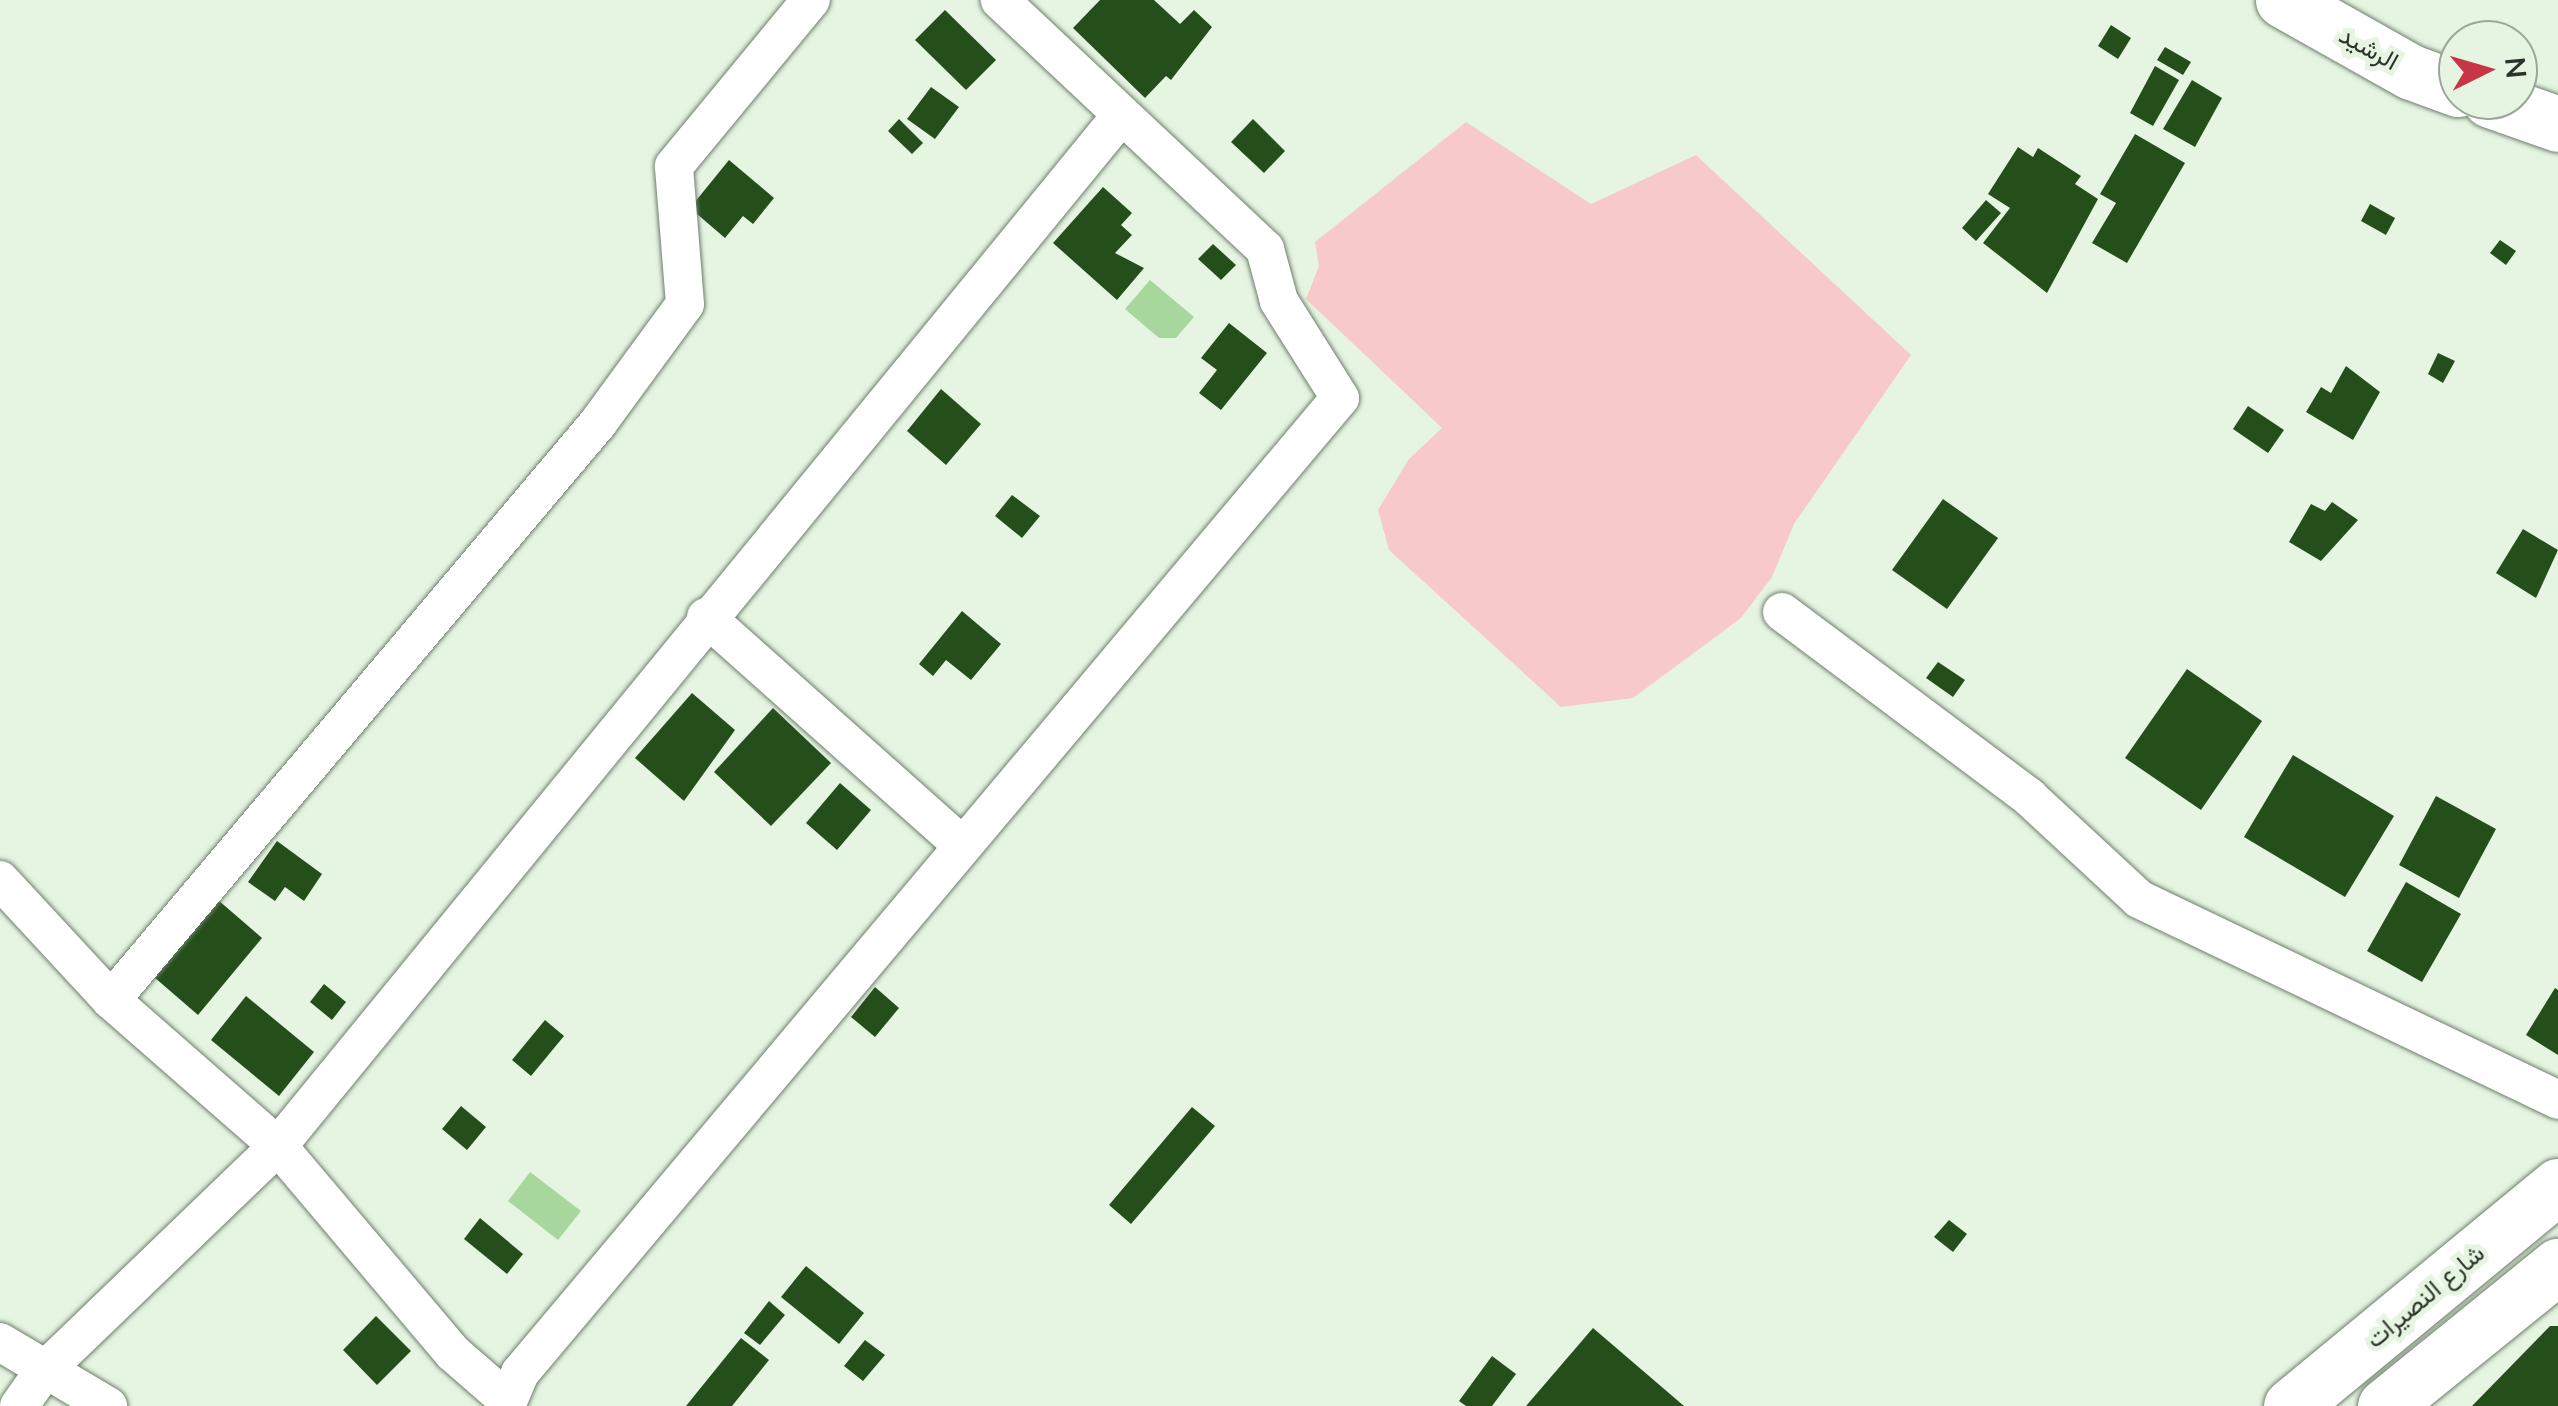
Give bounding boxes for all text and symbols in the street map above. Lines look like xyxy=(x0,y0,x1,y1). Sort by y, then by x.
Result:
street label: الرشيد xyxy=(2334,20,2404,76)
north arrow xyxy=(2438,20,2538,120)
text: N xyxy=(2498,55,2535,80)
street label: شارع النصيرات xyxy=(2360,1238,2490,1354)

